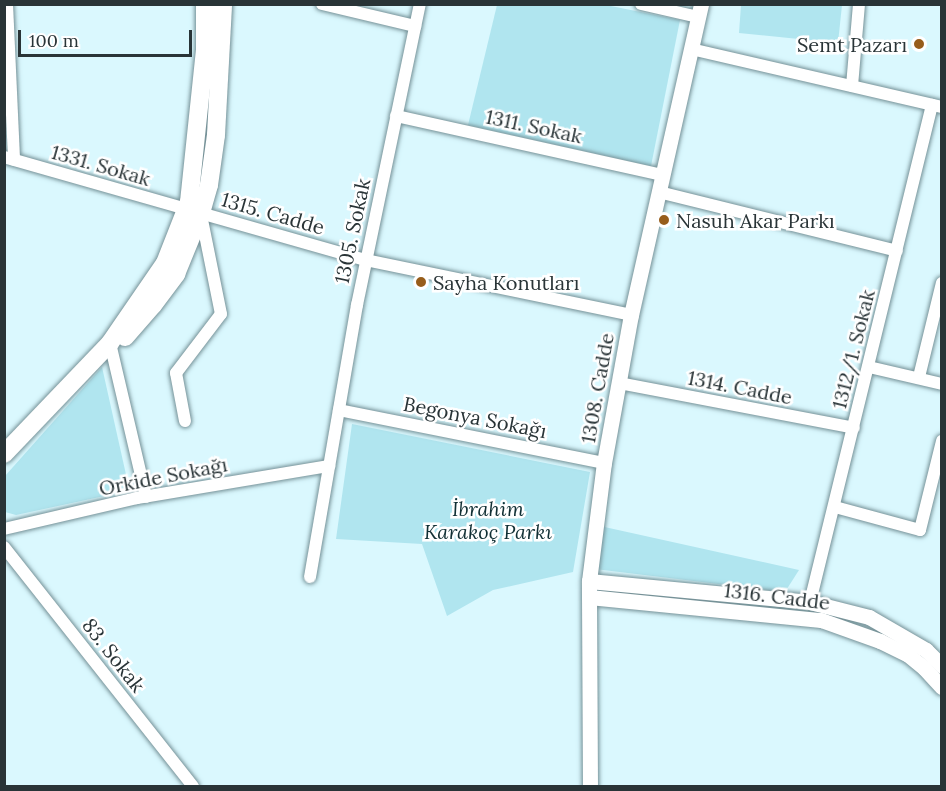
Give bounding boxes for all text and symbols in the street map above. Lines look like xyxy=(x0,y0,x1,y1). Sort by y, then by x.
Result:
scale bar xyxy=(21,18,195,56)
text: 100 m xyxy=(29,29,79,52)
place label: Semt Pazarı xyxy=(797,32,907,56)
marker: Semt Pazarı xyxy=(912,37,926,51)
street label: 1311. Sokak xyxy=(484,104,584,148)
street label: 1331. Sokak xyxy=(49,139,153,191)
street label: 1305. Sokak xyxy=(329,176,375,286)
street label: 1315. Cadde xyxy=(219,187,327,239)
place label: Nasuh Akar Parkı xyxy=(676,208,835,232)
marker: Nasuh Akar Parkı xyxy=(657,213,671,227)
place label: Sayha Konutları xyxy=(433,270,579,294)
marker: Sayha Konutları xyxy=(414,275,428,289)
street label: 1312/1. Sokak xyxy=(827,287,879,411)
street label: 1308. Cadde xyxy=(576,331,618,445)
street label: 1314. Cadde xyxy=(686,365,794,409)
street label: Begonya Sokağı xyxy=(401,391,549,443)
street label: Orkide Sokağı xyxy=(97,452,229,500)
park label: İbrahim Karakoç Parkı xyxy=(424,497,552,544)
street label: 1316. Cadde xyxy=(723,578,831,614)
street label: 83. Sokak xyxy=(78,613,150,697)

